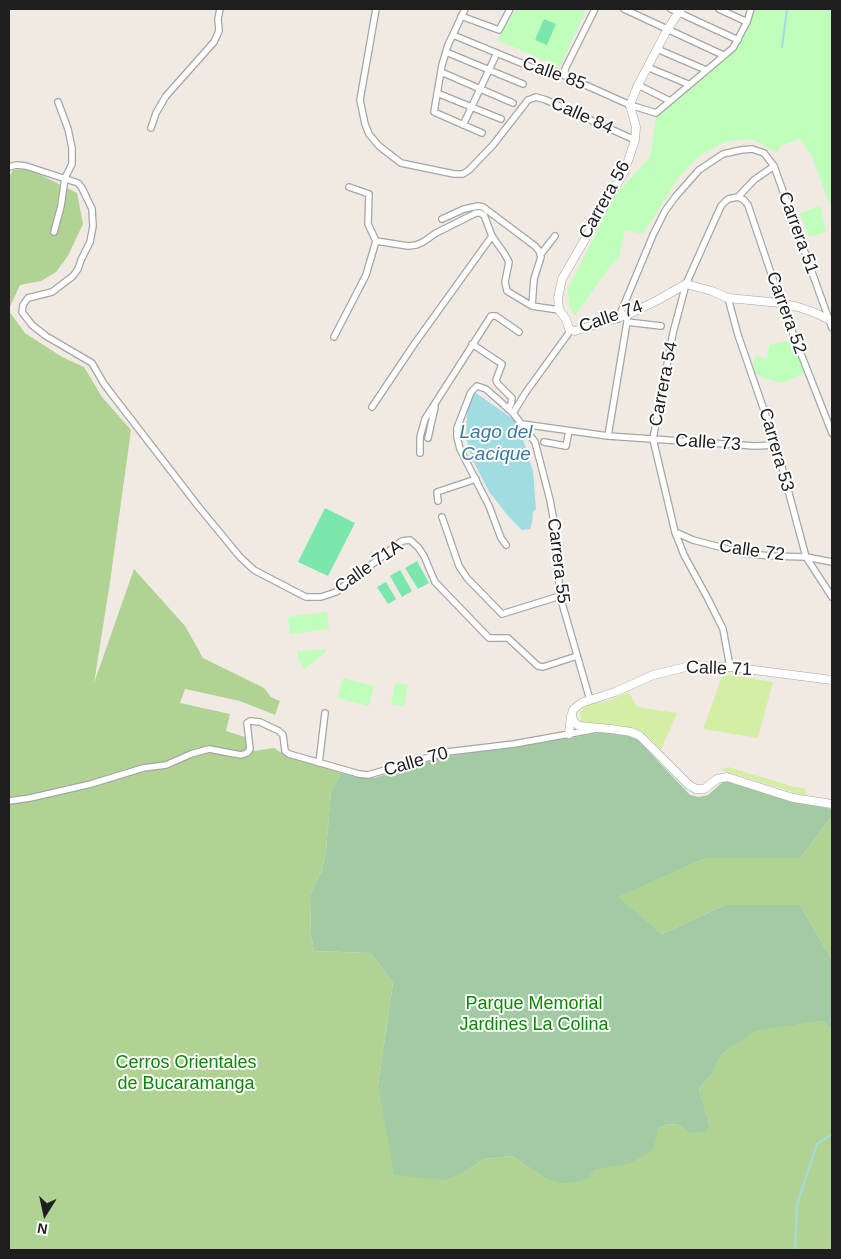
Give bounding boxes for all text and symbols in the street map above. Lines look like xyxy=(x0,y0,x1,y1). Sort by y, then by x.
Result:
street label: Calle 85 xyxy=(519,53,589,95)
street label: Calle 84 xyxy=(547,93,617,139)
street label: Carrera 56 xyxy=(575,157,635,243)
street label: Carrera 51 xyxy=(773,189,823,277)
street label: Carrera 52 xyxy=(761,269,811,357)
street label: Calle 74 xyxy=(576,296,646,338)
street label: Carrera 54 xyxy=(645,340,683,428)
street label: Carrera 53 xyxy=(754,406,798,494)
water label: Lago del Cacique xyxy=(460,422,532,466)
street label: Calle 73 xyxy=(674,430,742,456)
street label: Carrera 55 xyxy=(542,517,574,605)
street label: Calle 71A xyxy=(331,536,407,598)
street label: Calle 72 xyxy=(718,536,786,566)
street label: Calle 71 xyxy=(686,657,752,681)
street label: Calle 70 xyxy=(381,743,451,781)
park label: Parque Memorial Jardines La Colina xyxy=(459,993,609,1036)
park label: Cerros Orientales de Bucaramanga xyxy=(115,1052,257,1094)
north arrow xyxy=(20,1189,70,1239)
text: N xyxy=(36,1220,49,1238)

